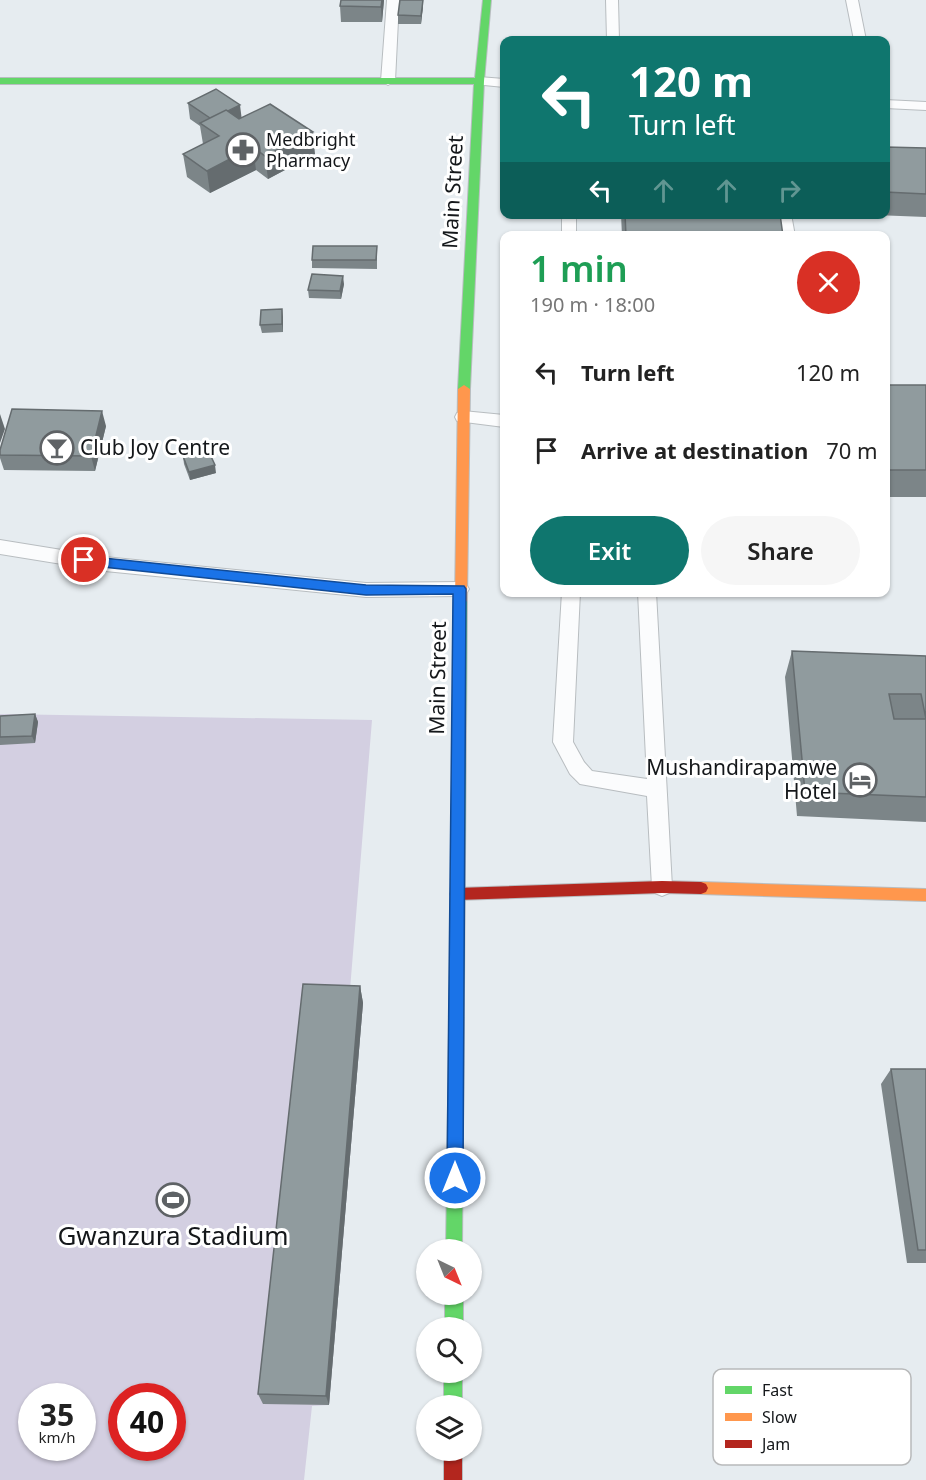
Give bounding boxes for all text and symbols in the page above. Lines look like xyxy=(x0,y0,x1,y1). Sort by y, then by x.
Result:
text: 120 m xyxy=(629,52,753,109)
icon: left xyxy=(530,60,608,138)
text: Turn left xyxy=(629,106,735,143)
place label: Medbright Pharmacy xyxy=(266,127,356,172)
pharmacy icon: Medbright Pharmacy xyxy=(225,132,261,168)
street label: Main Street xyxy=(435,134,469,249)
icon: left xyxy=(584,174,617,207)
icon: ahead xyxy=(647,174,680,207)
icon: ahead xyxy=(710,174,743,207)
icon: right xyxy=(773,174,806,207)
text: 1 min xyxy=(530,244,628,293)
button: close xyxy=(797,251,860,314)
text: 190 m · 18:00 xyxy=(530,291,655,318)
icon: left xyxy=(530,356,563,389)
text: Turn left xyxy=(581,357,675,387)
text: 120 m xyxy=(796,357,860,387)
bar icon: Club Joy Centre xyxy=(39,430,75,466)
place label: Club Joy Centre xyxy=(80,433,230,461)
icon: arrive xyxy=(530,434,563,467)
text: Arrive at destination xyxy=(581,435,808,465)
text: 70 m xyxy=(826,435,878,465)
button: Exit xyxy=(530,516,689,585)
button: Share xyxy=(701,516,860,585)
pin xyxy=(58,534,109,585)
icon: arrive xyxy=(67,543,100,576)
street label: Main Street xyxy=(422,621,452,735)
place label: Mushandirapamwe Hotel xyxy=(646,753,837,805)
hotel icon: Mushandirapamwe Hotel xyxy=(842,762,878,798)
position arrow xyxy=(423,1146,487,1210)
sports icon: Gwanzura Stadium xyxy=(155,1182,191,1218)
place label: Gwanzura Stadium xyxy=(57,1217,289,1253)
north arrow xyxy=(416,1239,482,1305)
map controls xyxy=(416,1239,482,1461)
button: search xyxy=(416,1317,482,1383)
legend xyxy=(713,1369,911,1465)
text: Fast xyxy=(762,1379,793,1401)
speed limit sign: 40 xyxy=(108,1383,186,1461)
text: 35 xyxy=(40,1394,74,1435)
button: layers xyxy=(416,1395,482,1461)
text: Slow xyxy=(762,1406,797,1428)
text: km/h xyxy=(39,1427,75,1447)
text: Jam xyxy=(760,1433,790,1455)

